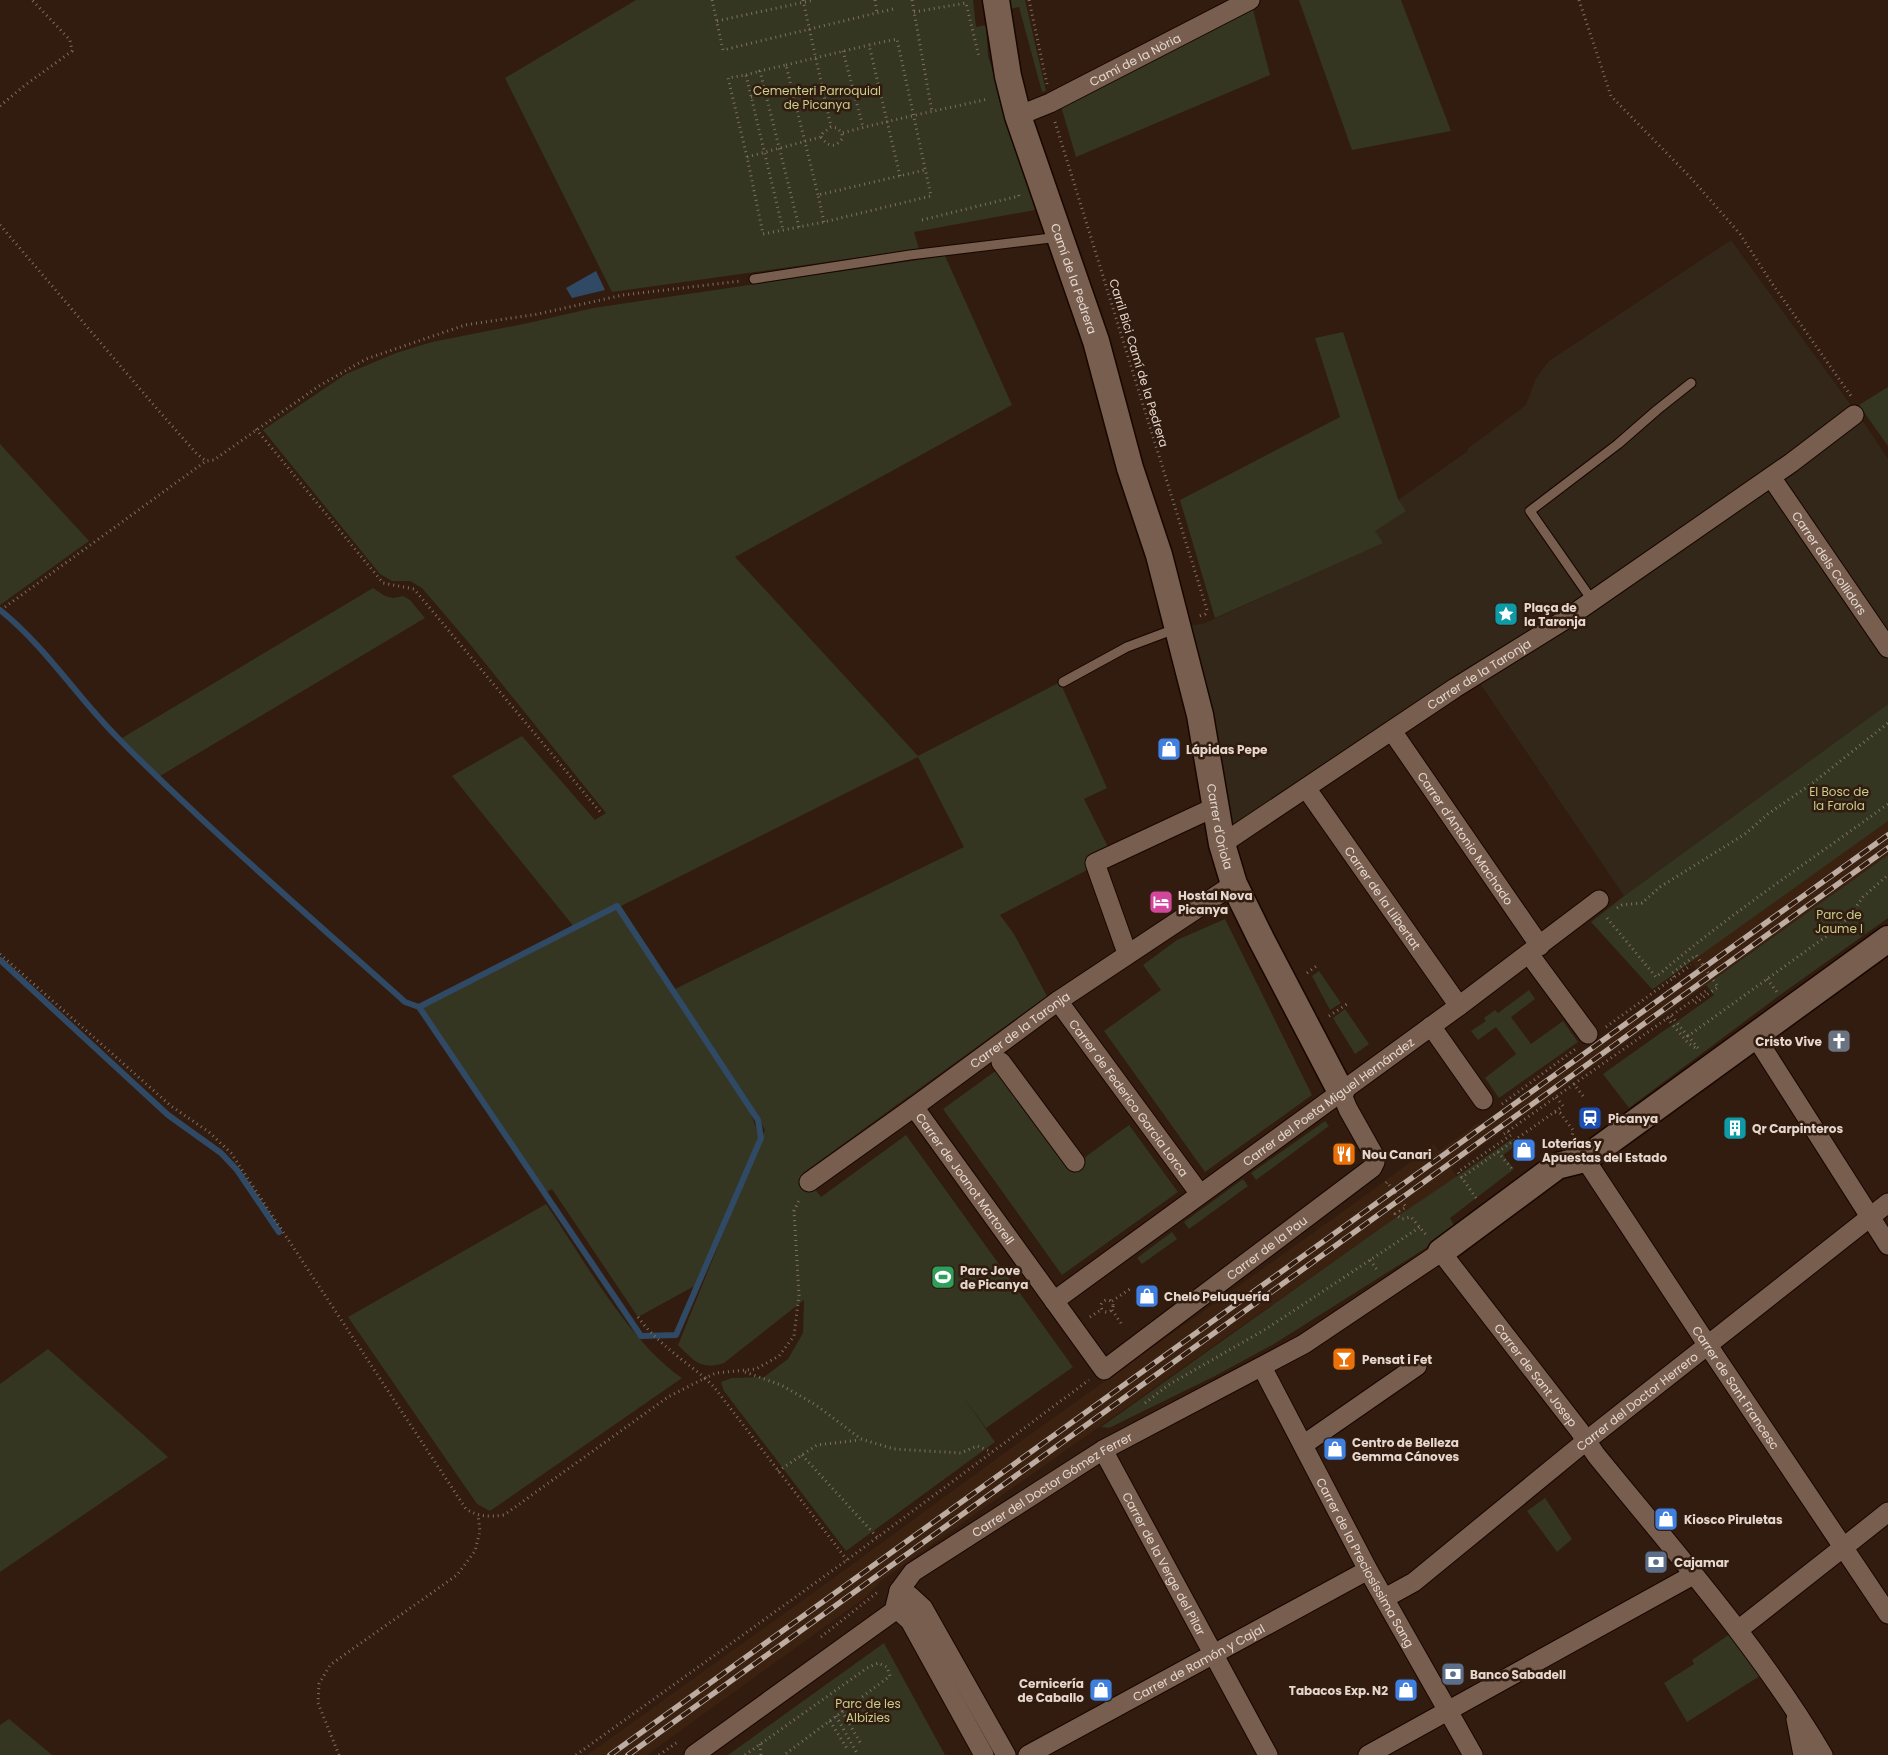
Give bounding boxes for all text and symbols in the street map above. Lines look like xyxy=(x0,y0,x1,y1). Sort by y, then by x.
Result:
street label: Camí de la Nòria xyxy=(1086,29,1184,90)
park label: Cementeri Parroquial de Picanya xyxy=(753,82,881,113)
street label: Camí de la Pedrera xyxy=(1047,221,1101,336)
street label: Carril Bici Camí de la Pedrera xyxy=(1105,277,1173,449)
street label: Carrer dels Collidors xyxy=(1788,508,1871,618)
place label: Plaça de la Taronja xyxy=(1524,599,1586,630)
place icon: Plaça de la Taronja xyxy=(1493,601,1519,627)
street label: Carrer de la Taronja xyxy=(1423,634,1534,713)
shop icon: Lápidas Pepe xyxy=(1156,736,1182,762)
place label: Lápidas Pepe xyxy=(1186,741,1268,758)
street label: Carrer d'Antonio Machado xyxy=(1414,768,1518,908)
street label: Carrer d'Oriola xyxy=(1203,782,1238,871)
park label: El Bosc de la Farola xyxy=(1809,783,1869,814)
street label: Carrer de la Llibertat xyxy=(1341,843,1425,953)
place label: Hostal Nova Picanya xyxy=(1178,887,1253,918)
hotel icon: Hostal Nova Picanya xyxy=(1148,889,1174,915)
park label: Parc de Jaume I xyxy=(1815,906,1863,937)
street label: Carrer de la Taronja xyxy=(966,987,1073,1072)
street label: Carrer de Federico Garcia Lorca xyxy=(1066,1016,1193,1180)
church icon: Cristo Vive xyxy=(1826,1028,1852,1054)
street label: Carrer del Poeta Miguel Hernández xyxy=(1239,1033,1417,1170)
place label: Cristo Vive xyxy=(1755,1033,1823,1050)
station icon: Picanya xyxy=(1577,1105,1603,1131)
street label: Carrer de Joanot Martorell xyxy=(912,1109,1019,1248)
place label: Picanya xyxy=(1608,1110,1658,1127)
building icon: Qr Carpinteros xyxy=(1722,1115,1748,1141)
place label: Qr Carpinteros xyxy=(1752,1120,1843,1137)
place label: Loterías y Apuestas del Estado xyxy=(1542,1135,1667,1166)
shop icon: Loterías y Apuestas del Estado xyxy=(1511,1137,1537,1163)
restaurant icon: Nou Canari xyxy=(1331,1141,1357,1167)
place label: Nou Canari xyxy=(1362,1146,1432,1163)
street label: Carrer de la Pau xyxy=(1223,1211,1311,1284)
place label: Parc Jove de Picanya xyxy=(960,1262,1028,1293)
sports icon: Parc Jove de Picanya xyxy=(930,1264,956,1290)
shop icon: Chelo Peluquería xyxy=(1134,1283,1160,1309)
place label: Chelo Peluquería xyxy=(1164,1288,1270,1305)
street label: Carrer de Sant Josep xyxy=(1491,1319,1582,1430)
street label: Carrer de Sant Francesc xyxy=(1689,1322,1784,1453)
bar icon: Pensat i Fet xyxy=(1331,1346,1357,1372)
street label: Carrer del Doctor Herrero xyxy=(1572,1348,1701,1455)
place label: Pensat i Fet xyxy=(1362,1351,1432,1368)
street label: Carrer del Doctor Gómez Ferrer xyxy=(968,1427,1136,1541)
place label: Centro de Belleza Gemma Cánoves xyxy=(1352,1434,1460,1465)
shop icon: Centro de Belleza Gemma Cánoves xyxy=(1322,1436,1348,1462)
street label: Carrer de la Preciosíssima Sang xyxy=(1313,1474,1419,1650)
street label: Carrer de la Verge del Pilar xyxy=(1119,1489,1210,1639)
shop icon: Kiosco Piruletas xyxy=(1653,1506,1679,1532)
place label: Kiosco Piruletas xyxy=(1684,1511,1783,1528)
bank icon: Cajamar xyxy=(1643,1549,1669,1575)
place label: Cajamar xyxy=(1674,1554,1729,1571)
street label: Carrer de Ramón y Cajal xyxy=(1129,1619,1268,1705)
bank icon: Banco Sabadell xyxy=(1440,1661,1466,1687)
place label: Banco Sabadell xyxy=(1470,1666,1566,1683)
place label: Cernicería de Caballo xyxy=(1018,1675,1084,1706)
shop icon: Cernicería de Caballo xyxy=(1088,1677,1114,1703)
shop icon: Tabacos Exp. N2 xyxy=(1393,1677,1419,1703)
place label: Tabacos Exp. N2 xyxy=(1289,1682,1388,1699)
park label: Parc de les Albízies xyxy=(835,1695,901,1726)

